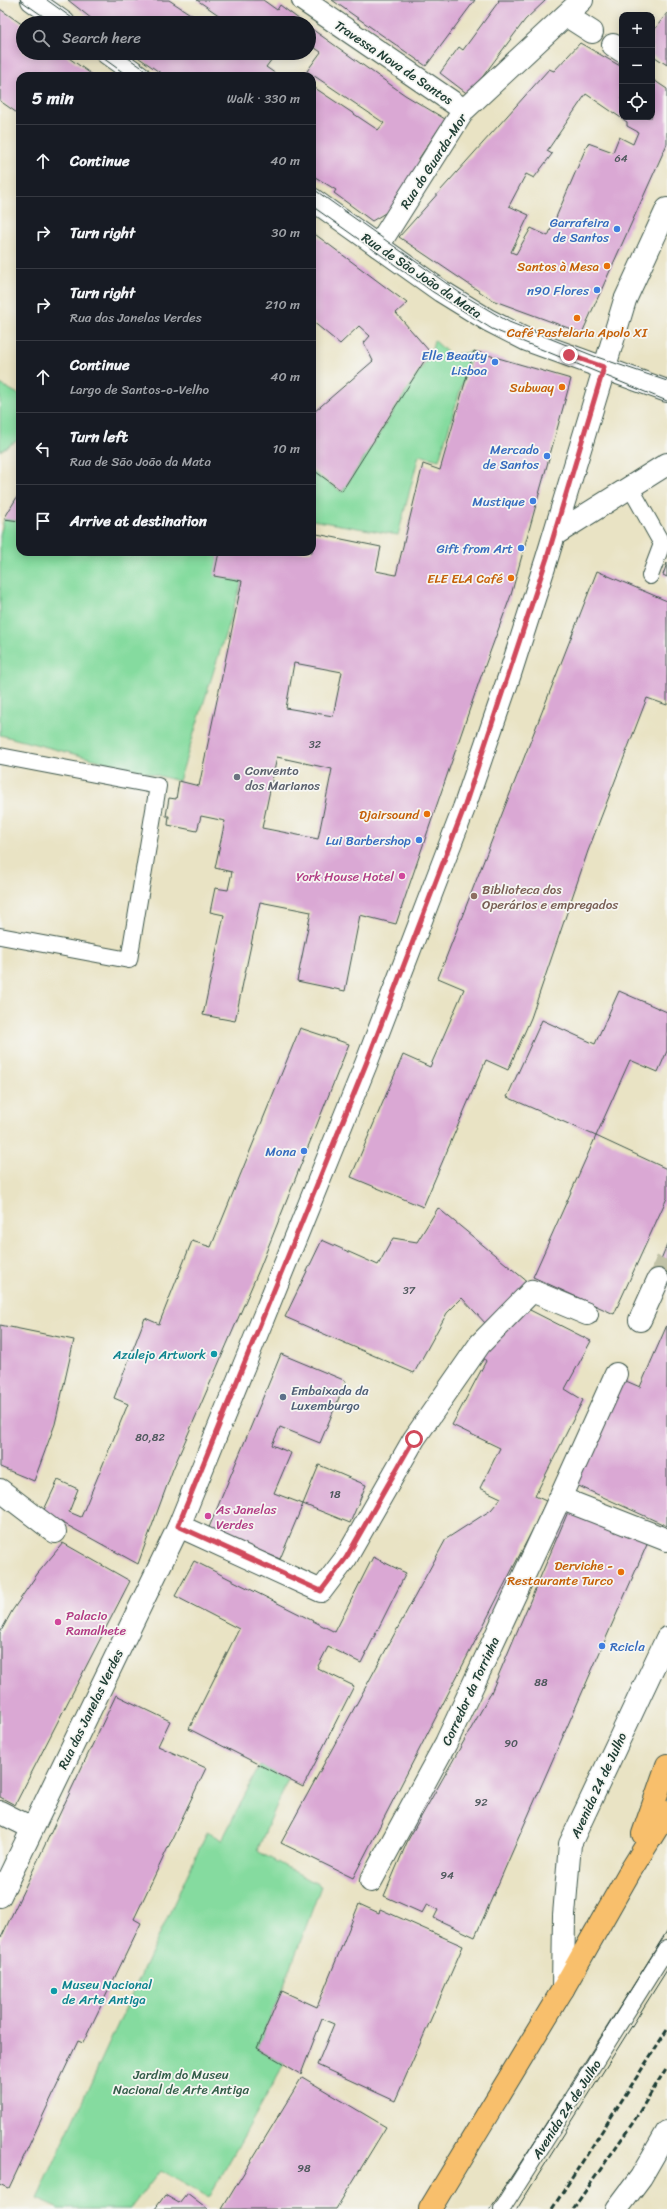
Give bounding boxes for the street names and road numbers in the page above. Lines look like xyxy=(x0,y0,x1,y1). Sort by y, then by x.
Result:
street label: Travessa Nova de Santos xyxy=(330,14,458,111)
street label: Rua do Guarda-Mor xyxy=(394,108,473,214)
street label: Rua de São João da Mata xyxy=(357,226,487,325)
street label: Corredor da Torrinha xyxy=(435,1632,506,1750)
street label: Rua das Janelas Verdes xyxy=(51,1645,130,1773)
street label: Avenida 24 de Julho xyxy=(563,1728,633,1843)
street label: Avenida 24 de Julho xyxy=(525,2055,608,2164)

